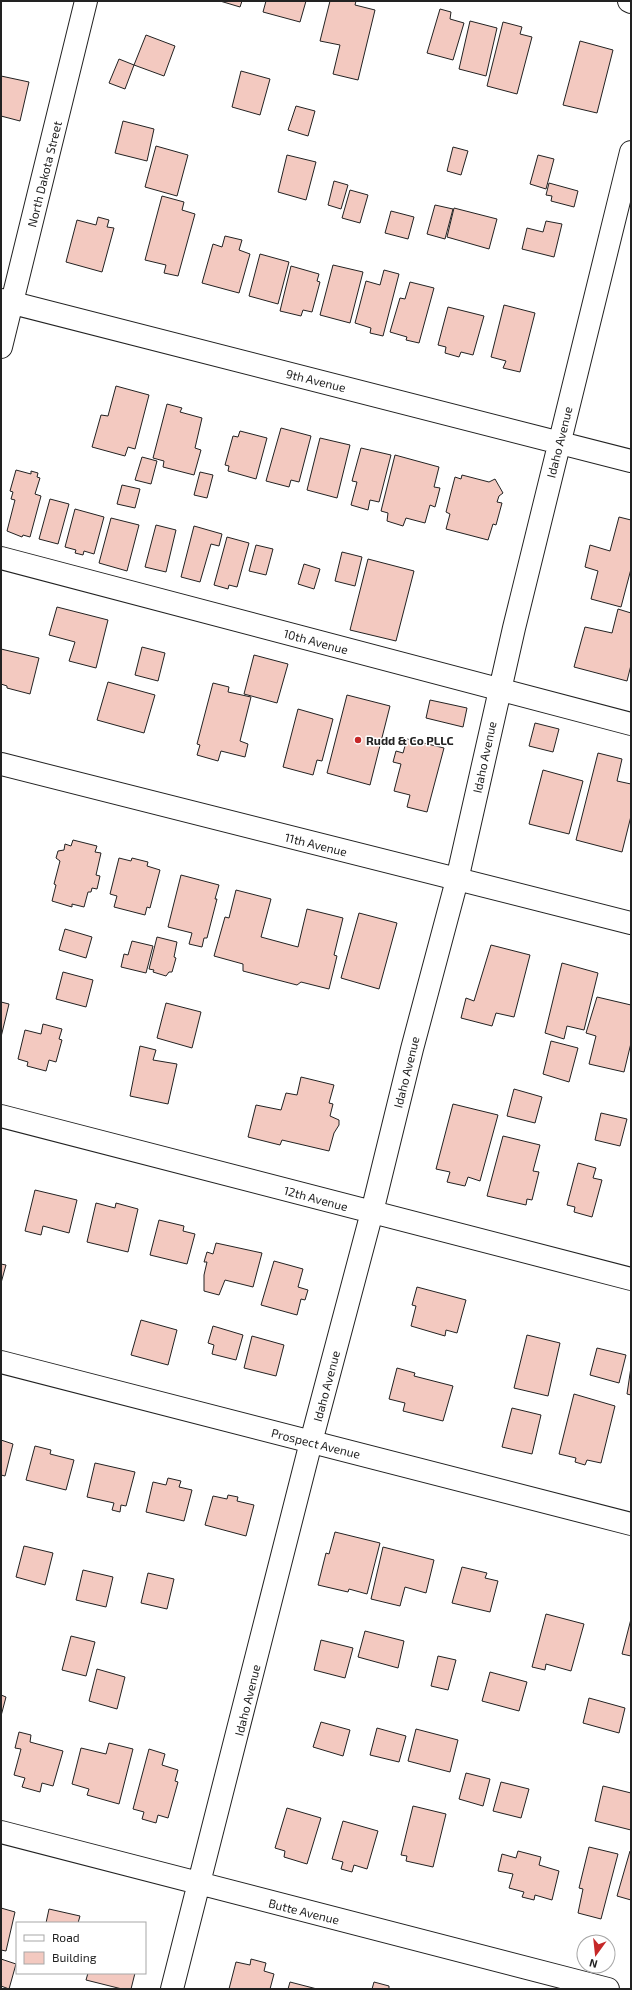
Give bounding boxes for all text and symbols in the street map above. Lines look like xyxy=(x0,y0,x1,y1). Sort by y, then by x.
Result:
street label: North Dakota Street xyxy=(24,119,64,228)
street label: 9th Avenue xyxy=(285,366,347,394)
street label: Idaho Avenue xyxy=(543,405,575,479)
street label: 10th Avenue xyxy=(282,626,350,656)
street label: Idaho Avenue xyxy=(470,720,498,794)
place label: Rudd & Co PLLC xyxy=(366,733,454,747)
marker: Rudd & Co PLLC xyxy=(353,735,363,745)
street label: 11th Avenue xyxy=(283,830,349,858)
street label: Idaho Avenue xyxy=(390,1035,422,1109)
street label: 12th Avenue xyxy=(282,1183,350,1213)
street label: Idaho Avenue xyxy=(310,1349,342,1423)
street label: Prospect Avenue xyxy=(270,1425,362,1461)
street label: Idaho Avenue xyxy=(231,1663,263,1737)
street label: Butte Avenue xyxy=(267,1895,341,1927)
legend xyxy=(16,1922,146,1974)
text: Road xyxy=(52,1930,80,1944)
north arrow xyxy=(576,1934,616,1974)
text: Building xyxy=(52,1950,97,1964)
text: N xyxy=(588,1957,599,1971)

